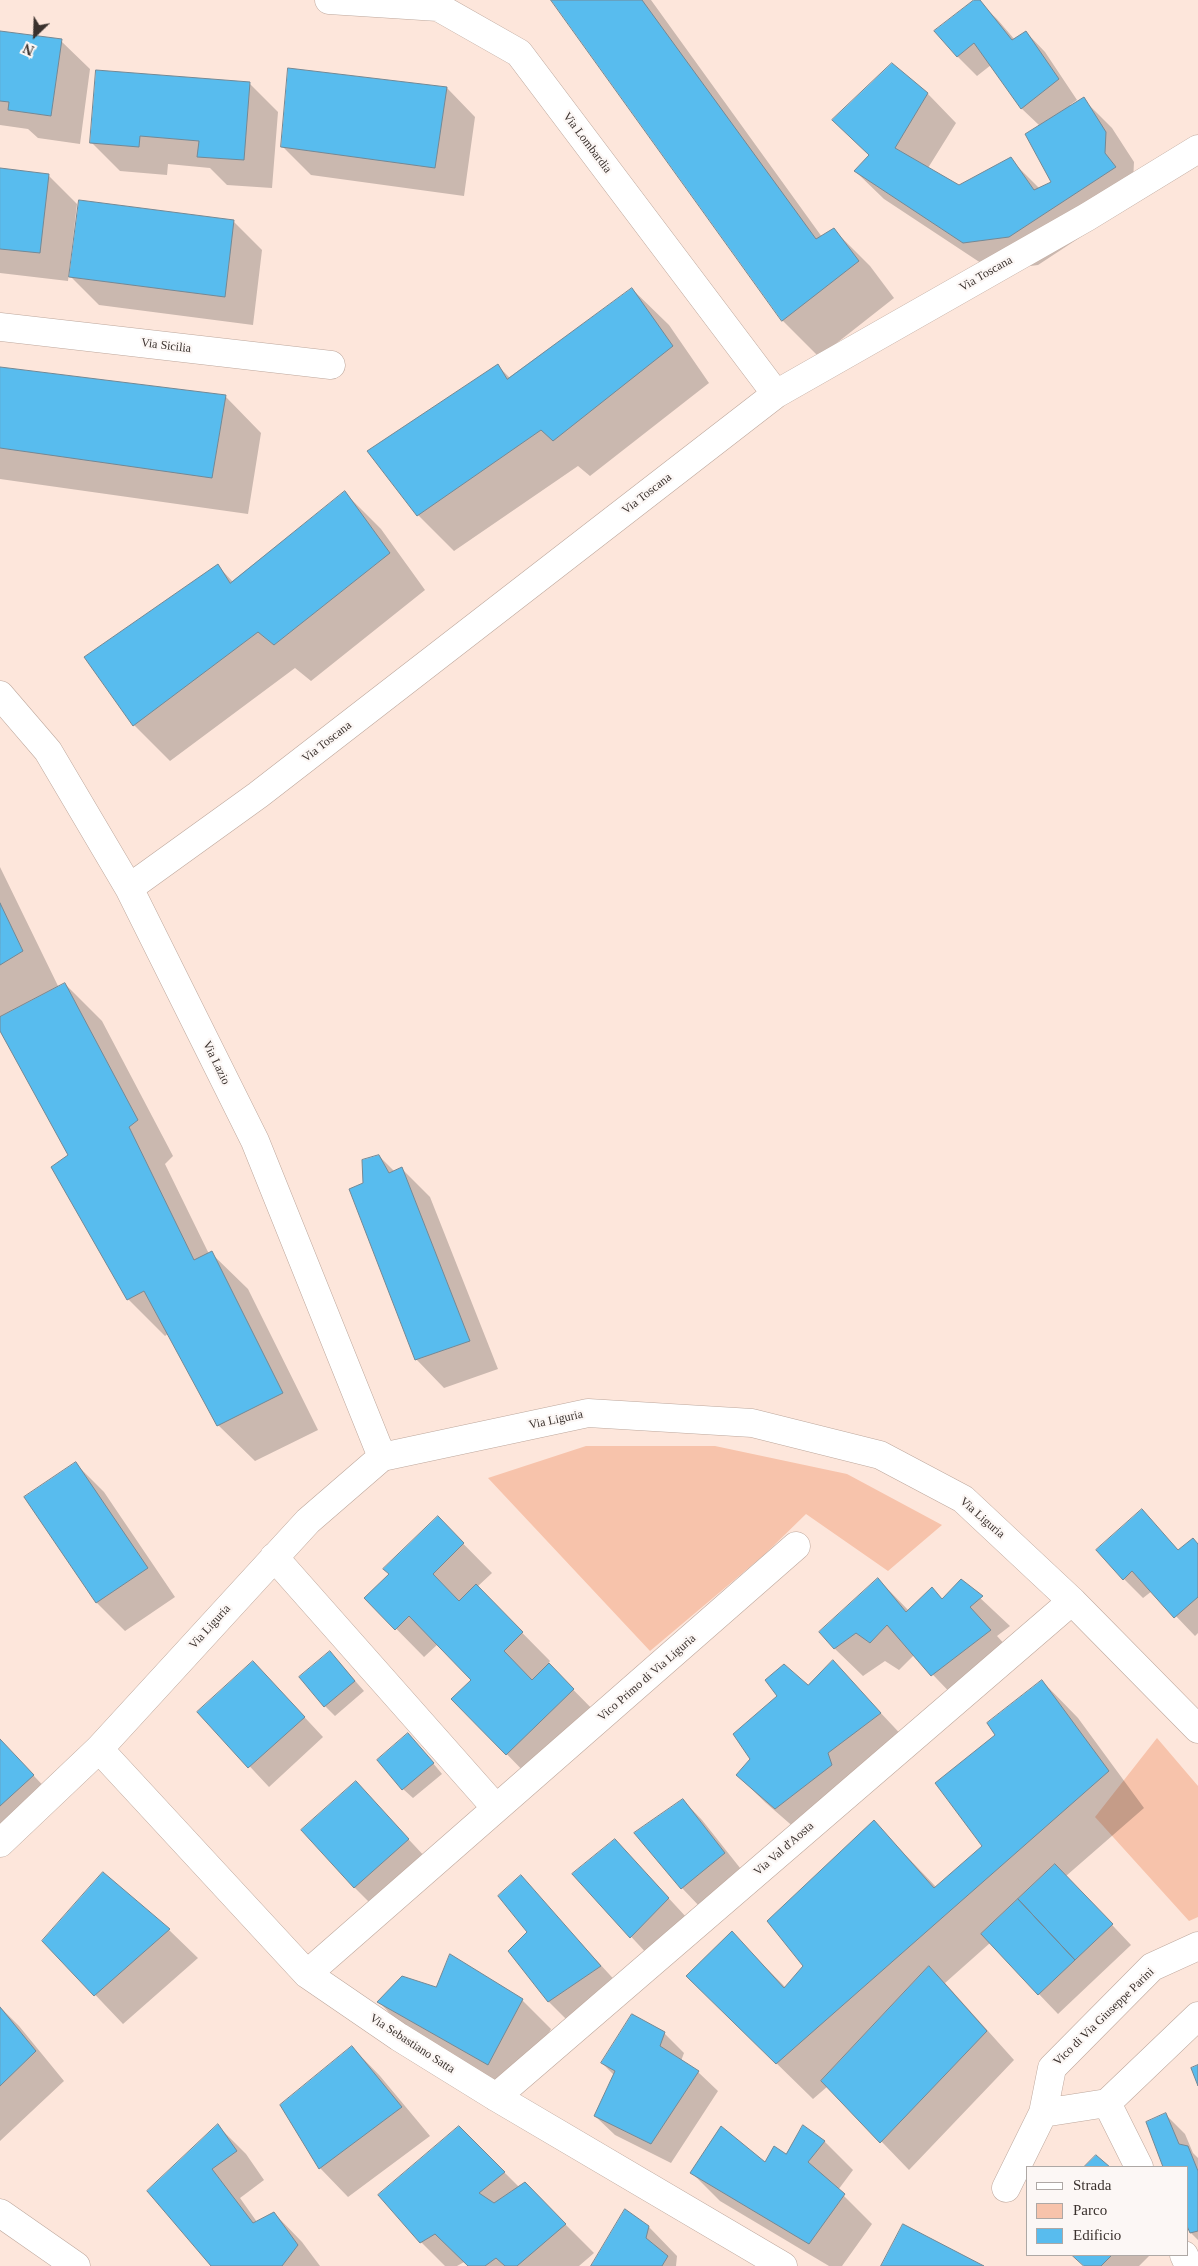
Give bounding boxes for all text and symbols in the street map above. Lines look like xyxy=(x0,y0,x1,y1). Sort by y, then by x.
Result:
north arrow xyxy=(10,10,60,60)
text: N xyxy=(21,40,36,58)
street label: Via Lombardia xyxy=(560,110,614,176)
street label: Via Toscana xyxy=(957,253,1015,295)
street label: Via Sicilia xyxy=(140,336,192,356)
street label: Via Toscana xyxy=(619,470,675,518)
street label: Via Toscana xyxy=(299,718,355,766)
street label: Via Lazio xyxy=(199,1039,233,1087)
street label: Via Liguria xyxy=(528,1407,584,1433)
street label: Via Liguria xyxy=(957,1495,1007,1541)
street label: Via Liguria xyxy=(186,1602,234,1652)
street label: Vico Primo di Via Liguria xyxy=(595,1631,699,1725)
street label: Via Val d'Aosta xyxy=(751,1819,817,1879)
street label: Vico di Via Giuseppe Parini xyxy=(1051,1965,1157,2069)
street label: Via Sebastiano Satta xyxy=(367,2011,457,2077)
legend xyxy=(1026,2166,1188,2256)
text: Strada xyxy=(1073,2177,1111,2193)
text: Parco xyxy=(1073,2202,1107,2218)
text: Edificio xyxy=(1073,2227,1121,2243)

